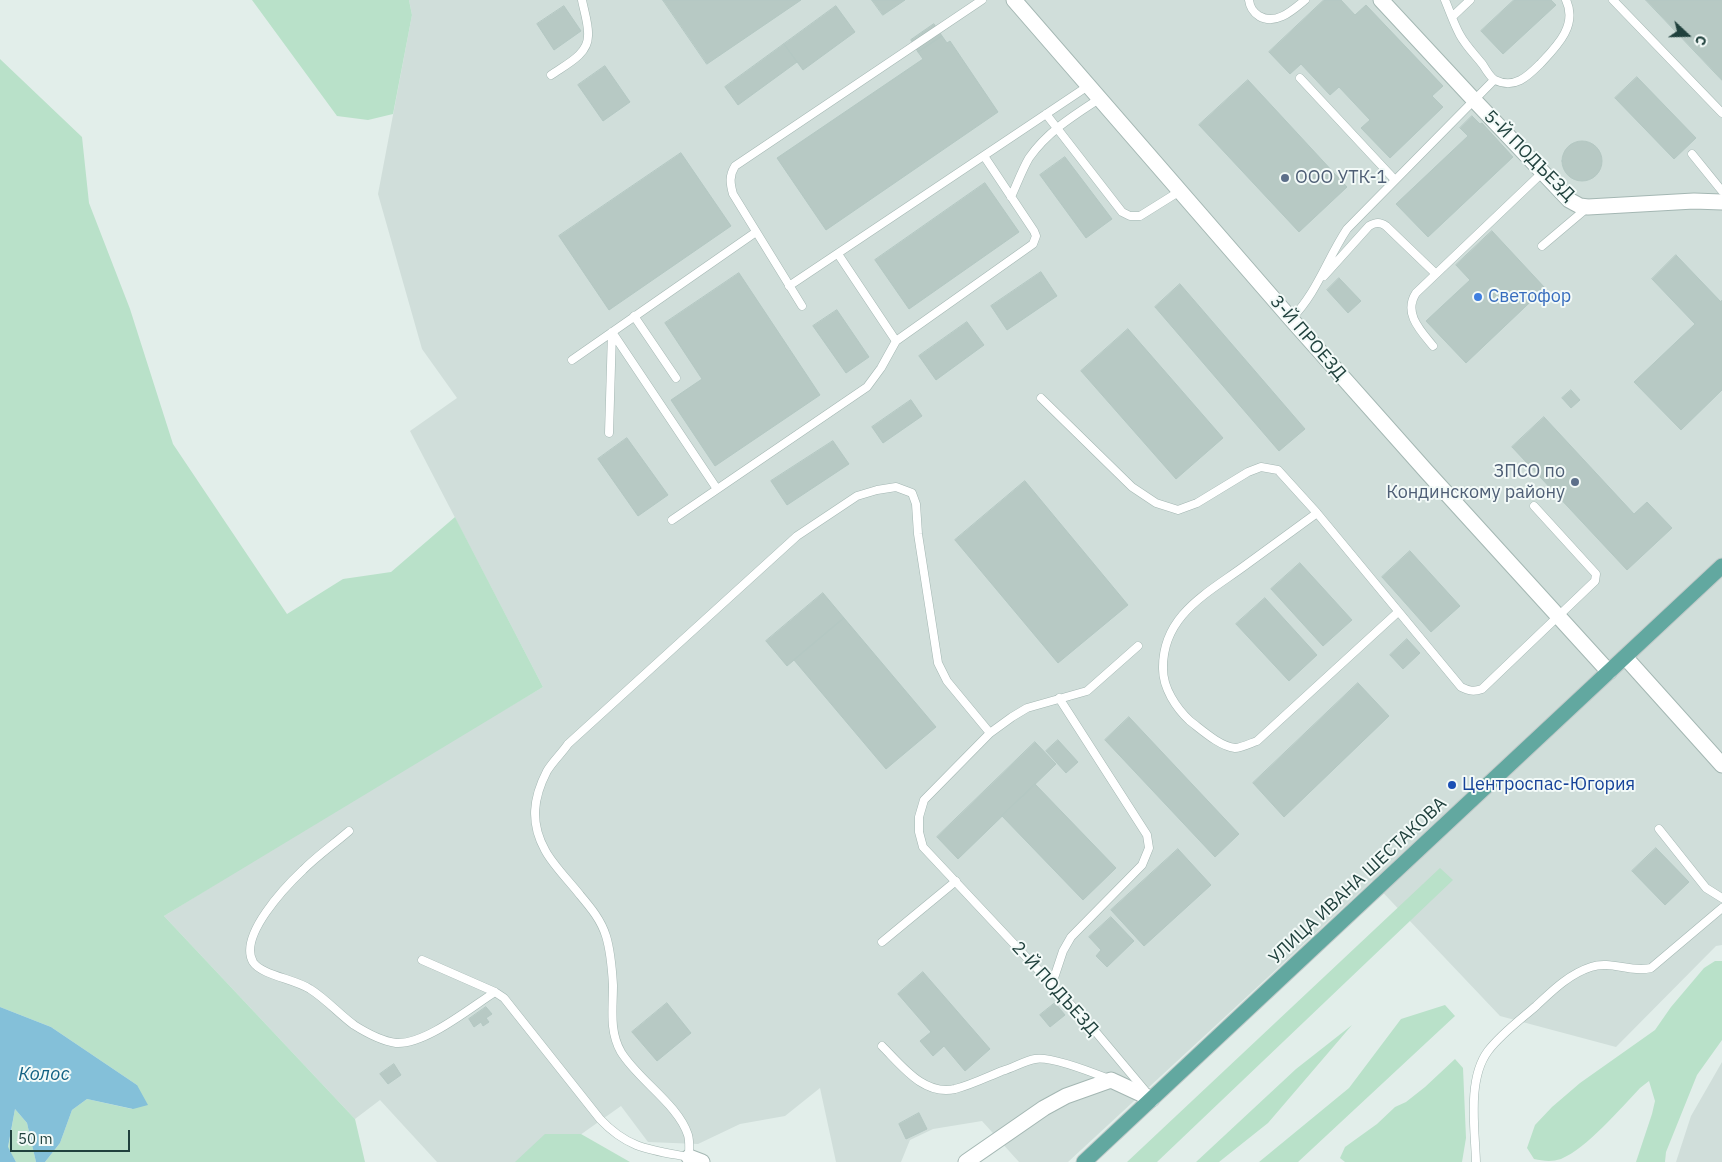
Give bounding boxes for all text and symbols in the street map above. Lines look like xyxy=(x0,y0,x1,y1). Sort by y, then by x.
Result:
north arrow xyxy=(1662,10,1712,60)
text: С xyxy=(1691,33,1711,48)
street label: 5-Й ПОДЪЕЗД xyxy=(1479,106,1579,206)
place label: ООО УТК-1 xyxy=(1295,167,1387,189)
marker: ООО УТК-1 xyxy=(1279,172,1291,184)
place label: Светофор xyxy=(1488,286,1571,308)
street label: 3-Й ПРОЕЗД xyxy=(1265,291,1351,385)
marker: Светофор xyxy=(1472,291,1484,303)
place label: ЗПСО по Кондинскому району xyxy=(1386,461,1565,504)
marker: ЗПСО по Кондинскому району xyxy=(1569,476,1581,488)
place label: Центроспас-Югория xyxy=(1462,774,1635,796)
marker: Центроспас-Югория xyxy=(1446,779,1458,791)
street label: УЛИЦА ИВАНА ШЕСТАКОВА xyxy=(1265,793,1451,969)
street label: 2-Й ПОДЪЕЗД xyxy=(1007,937,1103,1041)
water label: Колос xyxy=(18,1064,70,1086)
scale bar xyxy=(12,1120,132,1152)
text: 50 m xyxy=(18,1129,53,1148)

